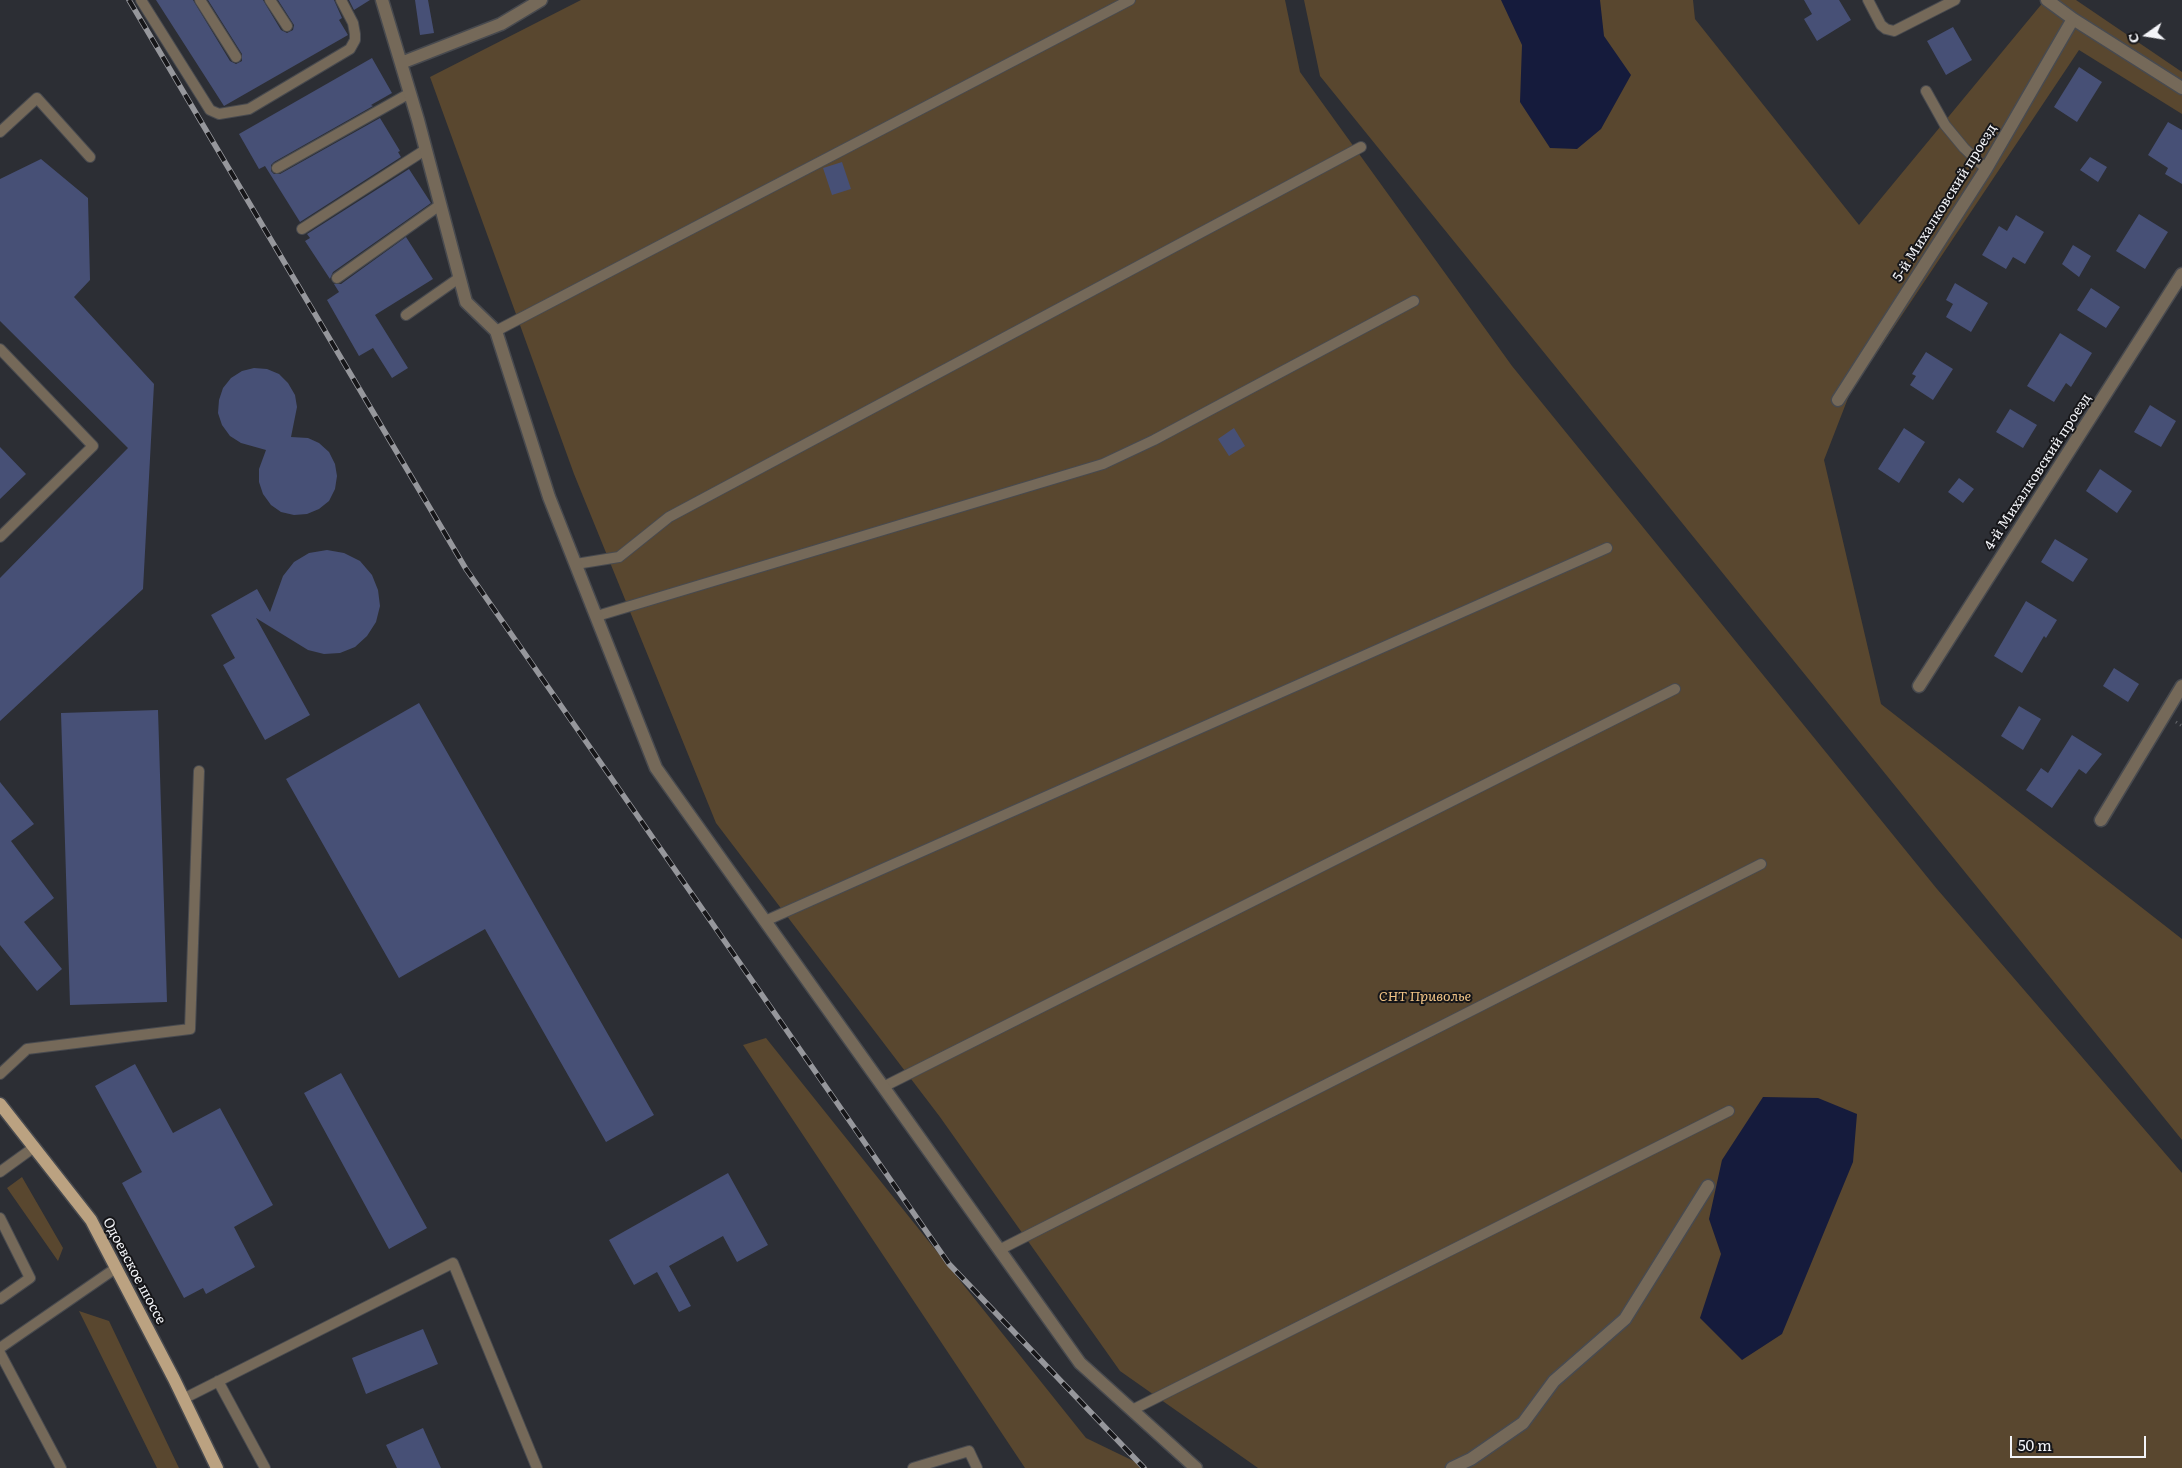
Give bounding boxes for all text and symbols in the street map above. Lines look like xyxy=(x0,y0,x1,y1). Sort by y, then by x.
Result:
north arrow xyxy=(2122,10,2172,60)
text: С xyxy=(2122,31,2143,45)
street label: 5-й Михалковский проезд xyxy=(1889,121,2001,285)
street label: 4-й Михалковский проезд xyxy=(1981,391,2095,553)
park label: СНТ Приволье xyxy=(1379,989,1471,1005)
street label: Одоевское шоссе xyxy=(99,1215,169,1327)
scale bar xyxy=(2012,1426,2148,1458)
text: 50 m xyxy=(2018,1433,2052,1456)

